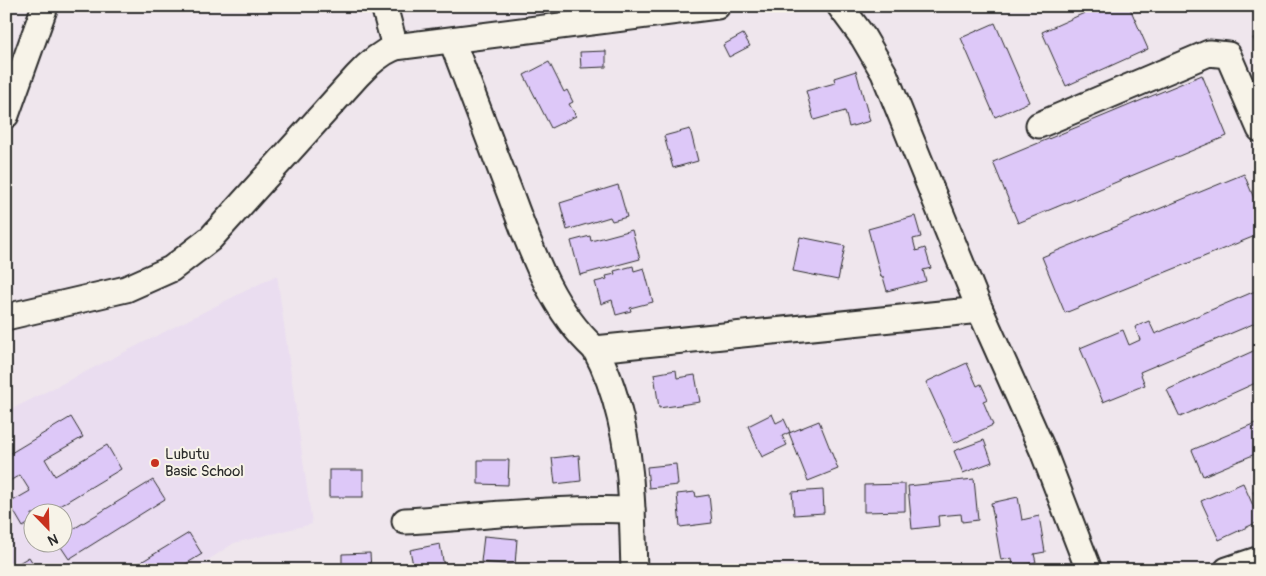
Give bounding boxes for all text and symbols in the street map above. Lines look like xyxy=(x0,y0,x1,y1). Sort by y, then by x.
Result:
place label: Lubutu Basic School xyxy=(165,445,244,481)
marker: Lubutu Basic School xyxy=(149,457,161,469)
north arrow xyxy=(22,504,72,554)
text: N xyxy=(45,530,61,549)

